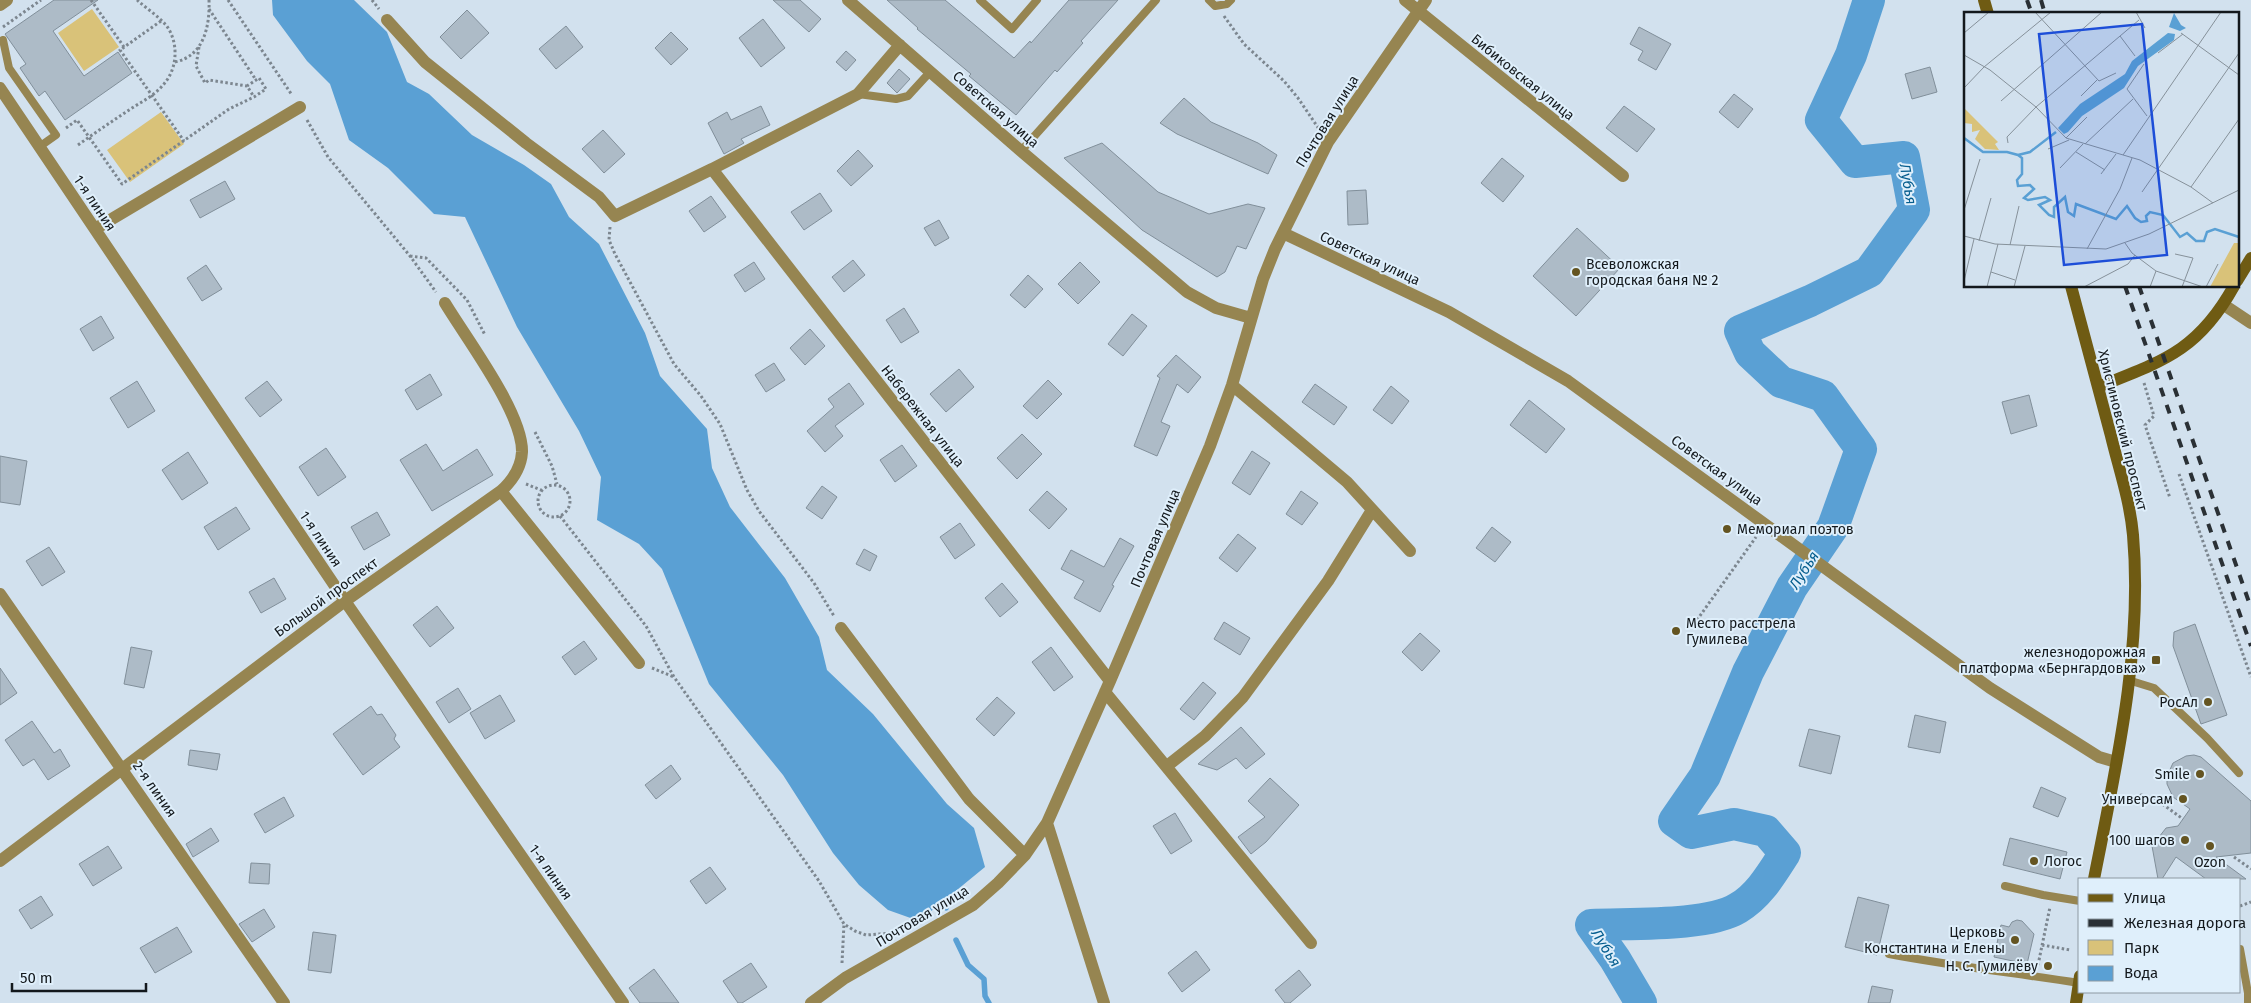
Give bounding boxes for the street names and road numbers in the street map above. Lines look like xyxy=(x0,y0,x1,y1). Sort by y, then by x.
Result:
street label: Бибиковская улица xyxy=(1468,31,1578,124)
street label: Советская улица xyxy=(949,67,1042,151)
street label: Почтовая улица xyxy=(1292,72,1363,170)
street label: 1-я линия xyxy=(70,172,119,234)
street label: Советская улица xyxy=(1317,228,1423,289)
street label: Христиновский проспект xyxy=(2094,348,2151,513)
street label: Набережная улица xyxy=(877,362,968,471)
street label: Советская улица xyxy=(1668,432,1766,509)
street label: Почтовая улица xyxy=(1127,486,1184,590)
street label: 1-я линия xyxy=(296,508,345,570)
street label: Большой проспект xyxy=(271,554,382,641)
street label: 2-я линия xyxy=(129,758,180,821)
street label: 1-я линия xyxy=(525,841,576,903)
street label: Почтовая улица xyxy=(873,882,972,951)

